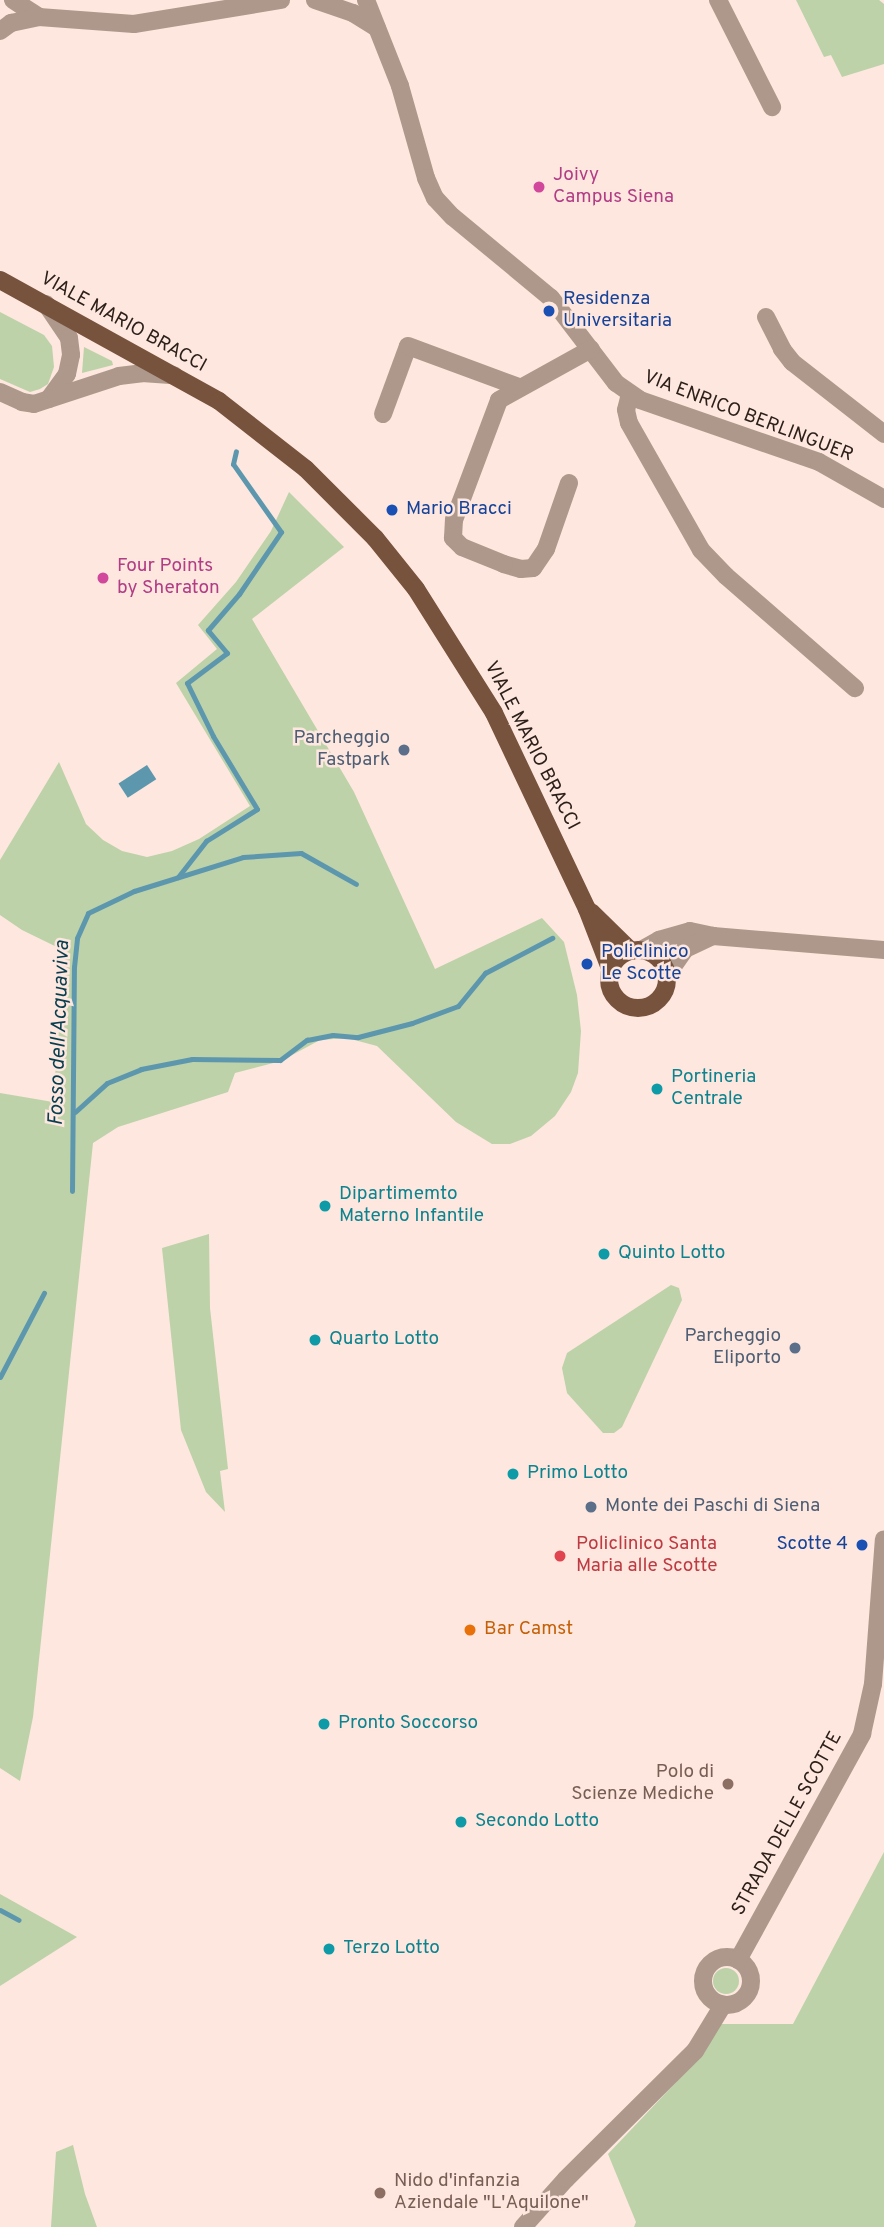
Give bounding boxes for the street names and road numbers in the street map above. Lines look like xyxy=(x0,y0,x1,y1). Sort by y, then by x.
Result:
street label: VIALE MARIO BRACCI xyxy=(36,268,210,378)
street label: VIA ENRICO BERLINGUER xyxy=(640,366,856,468)
street label: VIALE MARIO BRACCI xyxy=(479,658,583,834)
street label: STRADA DELLE SCOTTE xyxy=(728,1728,848,1920)

